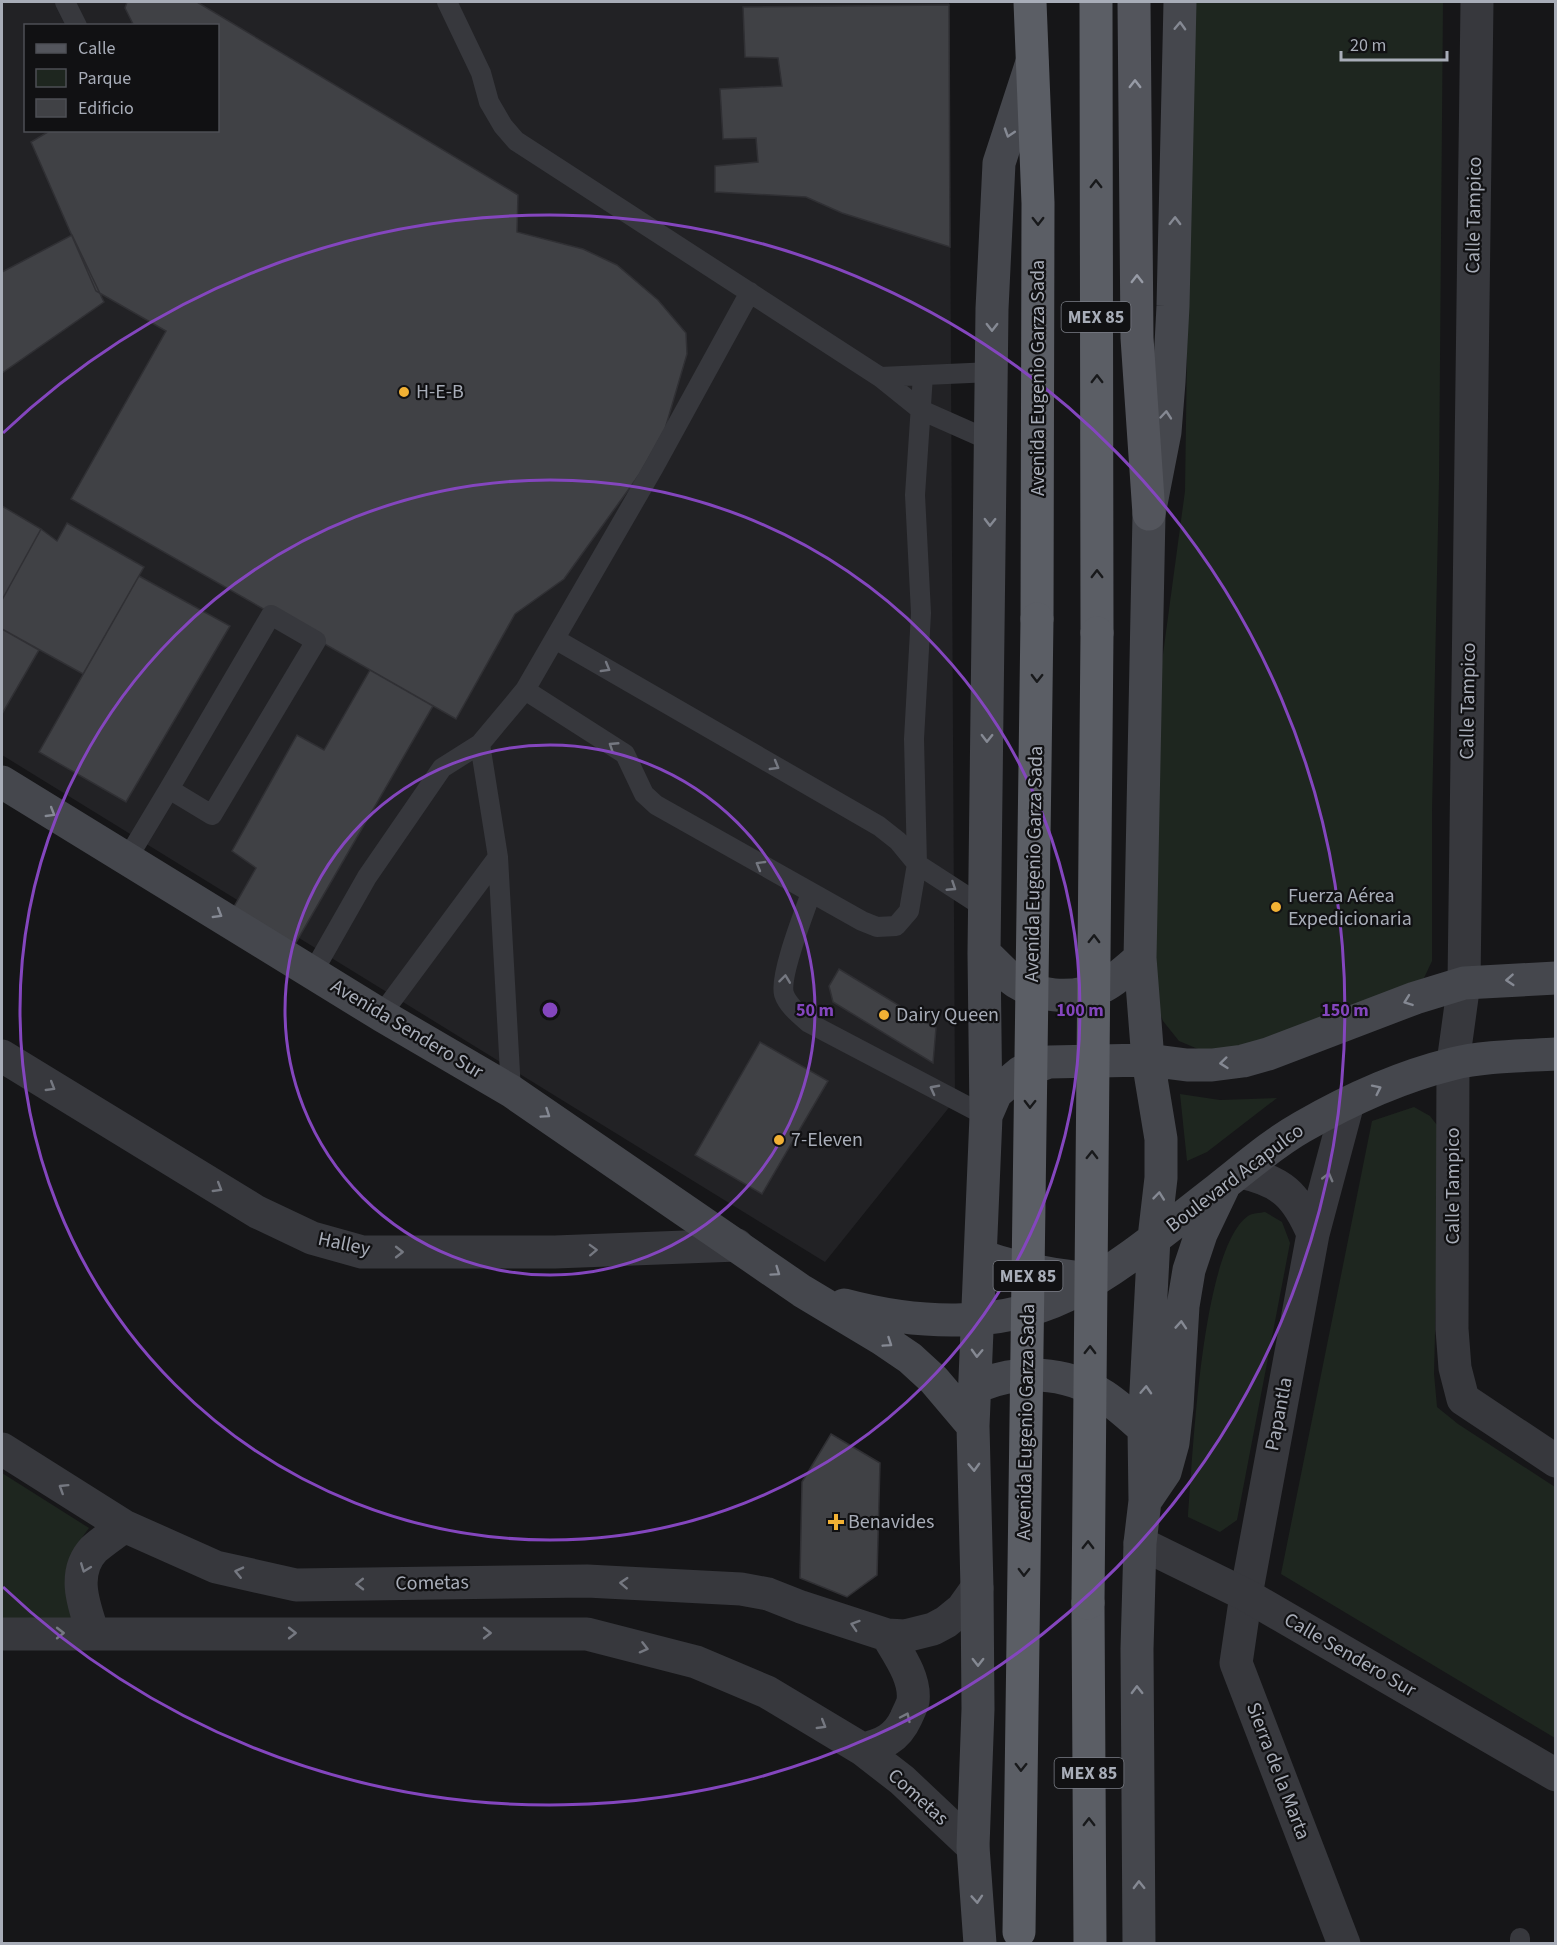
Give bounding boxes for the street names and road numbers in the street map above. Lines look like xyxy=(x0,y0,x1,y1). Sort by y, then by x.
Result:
street label: Calle Tampico xyxy=(1459,156,1489,274)
street label: Avenida Eugenio Garza Sada xyxy=(1024,260,1052,496)
road number: MEX 85 xyxy=(1062,302,1130,332)
street label: Calle Tampico xyxy=(1453,642,1483,760)
street label: Avenida Eugenio Garza Sada xyxy=(1018,746,1050,982)
street label: Avenida Sendero Sur xyxy=(325,972,489,1086)
street label: Boulevard Acapulco xyxy=(1160,1117,1310,1239)
street label: Calle Tampico xyxy=(1439,1127,1467,1245)
street label: Halley xyxy=(315,1225,373,1263)
road number: MEX 85 xyxy=(994,1261,1062,1291)
street label: Avenida Eugenio Garza Sada xyxy=(1010,1304,1042,1540)
street label: Papantla xyxy=(1258,1375,1300,1453)
street label: Cometas xyxy=(395,1568,469,1598)
street label: Calle Sendero Sur xyxy=(1279,1606,1421,1704)
street label: Sierra de la Marta xyxy=(1239,1698,1317,1844)
road number: MEX 85 xyxy=(1054,1758,1124,1788)
street label: Cometas xyxy=(881,1762,955,1832)

